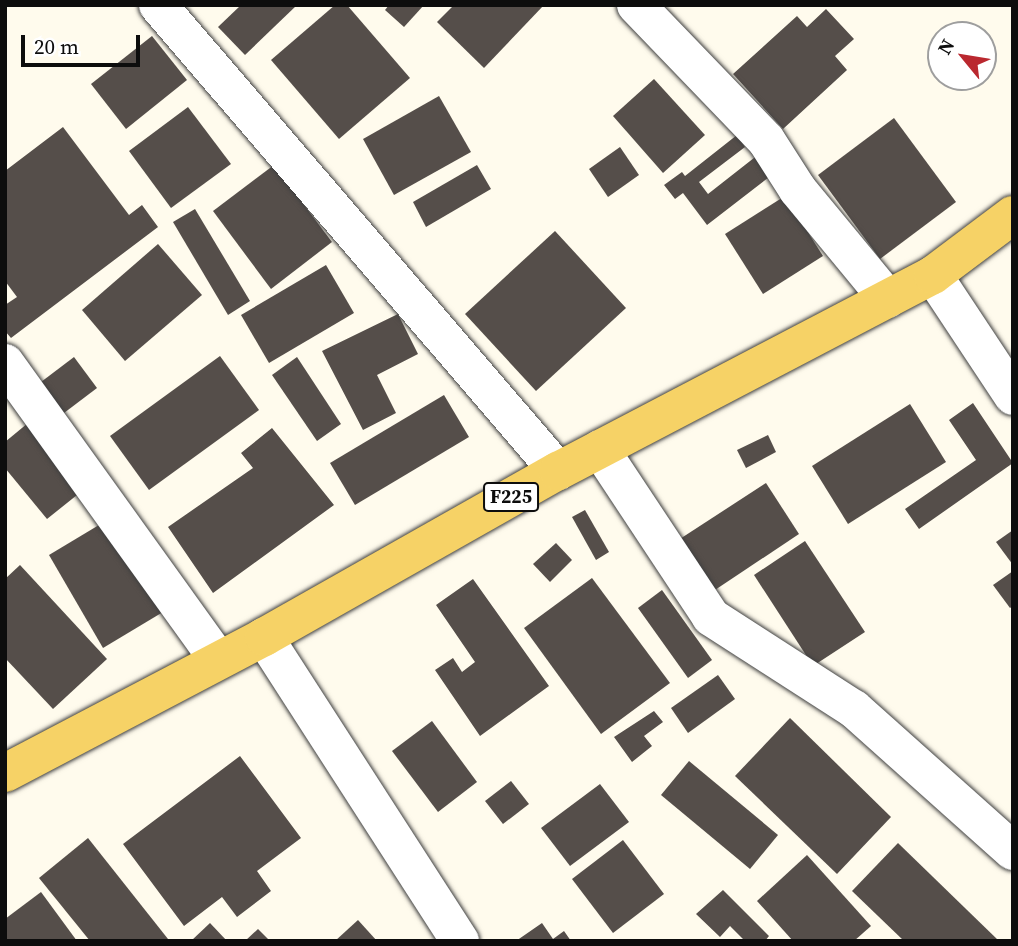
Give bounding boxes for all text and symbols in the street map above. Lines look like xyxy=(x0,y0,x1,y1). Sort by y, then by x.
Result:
scale bar xyxy=(24,21,144,65)
north arrow xyxy=(927,21,997,91)
text: 20 m xyxy=(34,32,79,61)
text: N xyxy=(931,34,960,59)
road number: F225 xyxy=(483,482,539,512)

